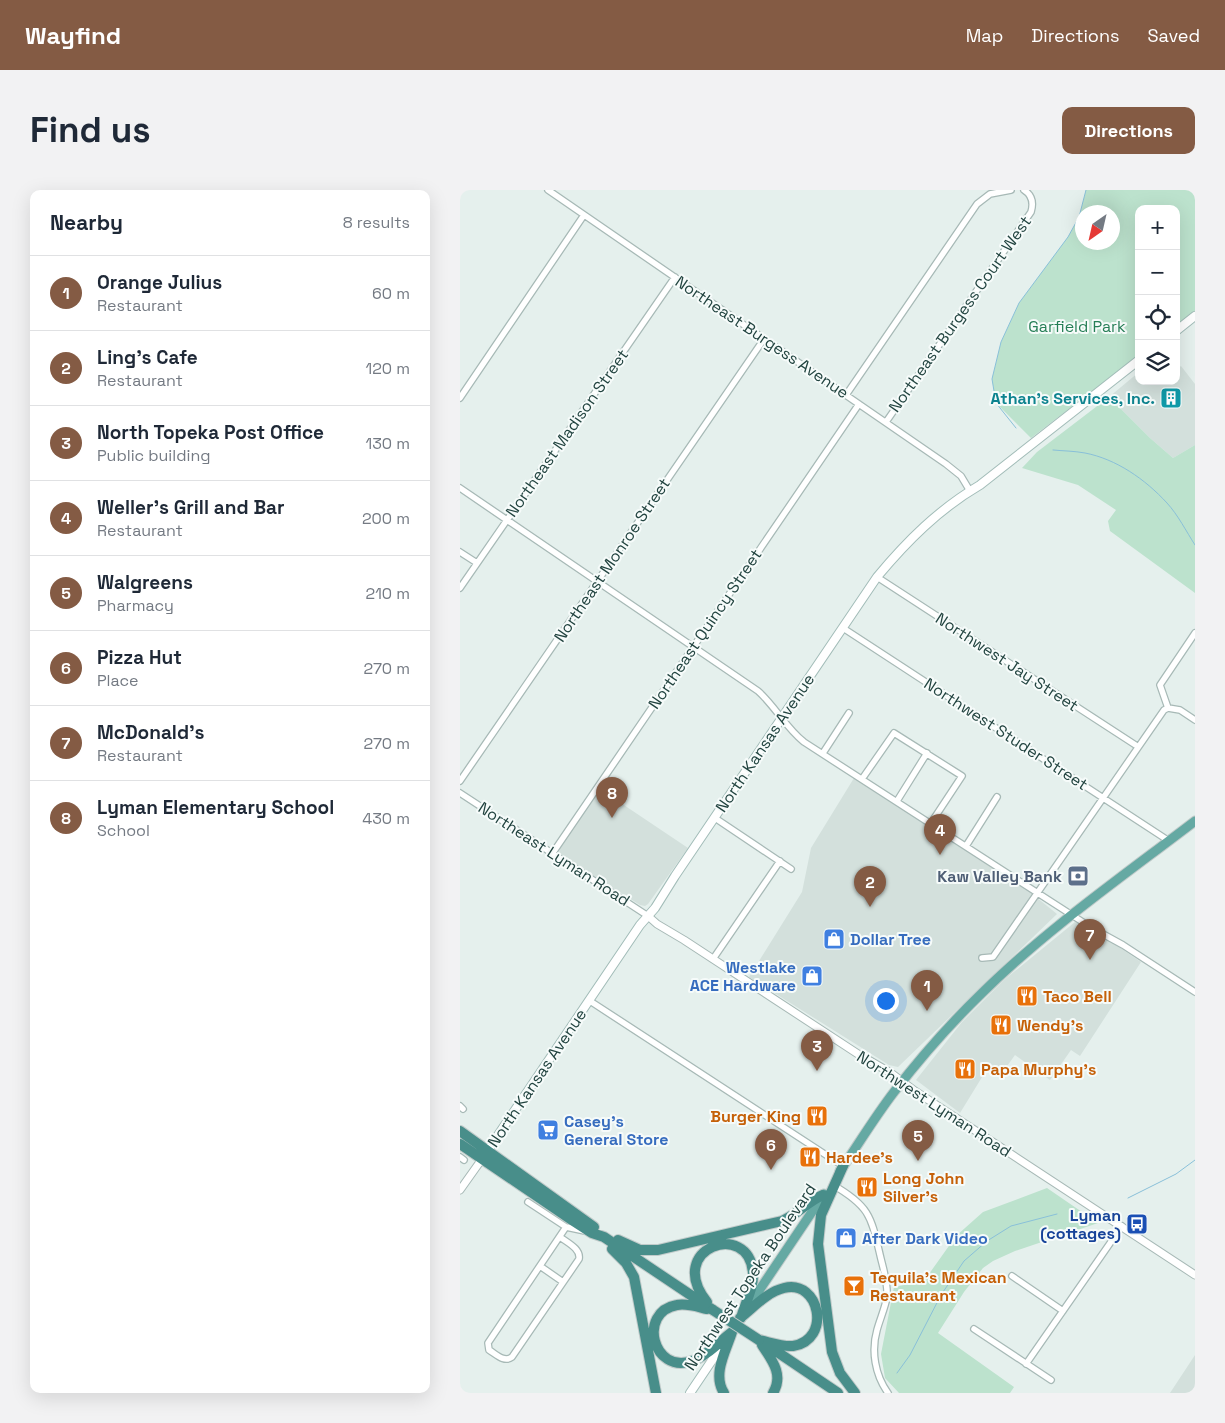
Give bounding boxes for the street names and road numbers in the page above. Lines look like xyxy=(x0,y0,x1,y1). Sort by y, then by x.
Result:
street label: Northeast Burgess Court West xyxy=(884,212,1036,416)
street label: Northeast Burgess Avenue xyxy=(671,271,853,403)
street label: Northeast Madison Street xyxy=(501,345,633,521)
street label: Northeast Monroe Street xyxy=(549,474,675,646)
street label: Northeast Quincy Street xyxy=(644,545,766,713)
street label: Northwest Jay Street xyxy=(932,608,1082,716)
street label: North Kansas Avenue xyxy=(711,670,819,816)
street label: Northwest Studer Street xyxy=(920,673,1092,795)
street label: Northeast Lyman Road xyxy=(474,797,634,911)
street label: North Kansas Avenue xyxy=(483,1005,591,1151)
street label: Northwest Lyman Road xyxy=(853,1046,1015,1162)
street label: Northwest Topeka Boulevard xyxy=(679,1179,821,1375)

